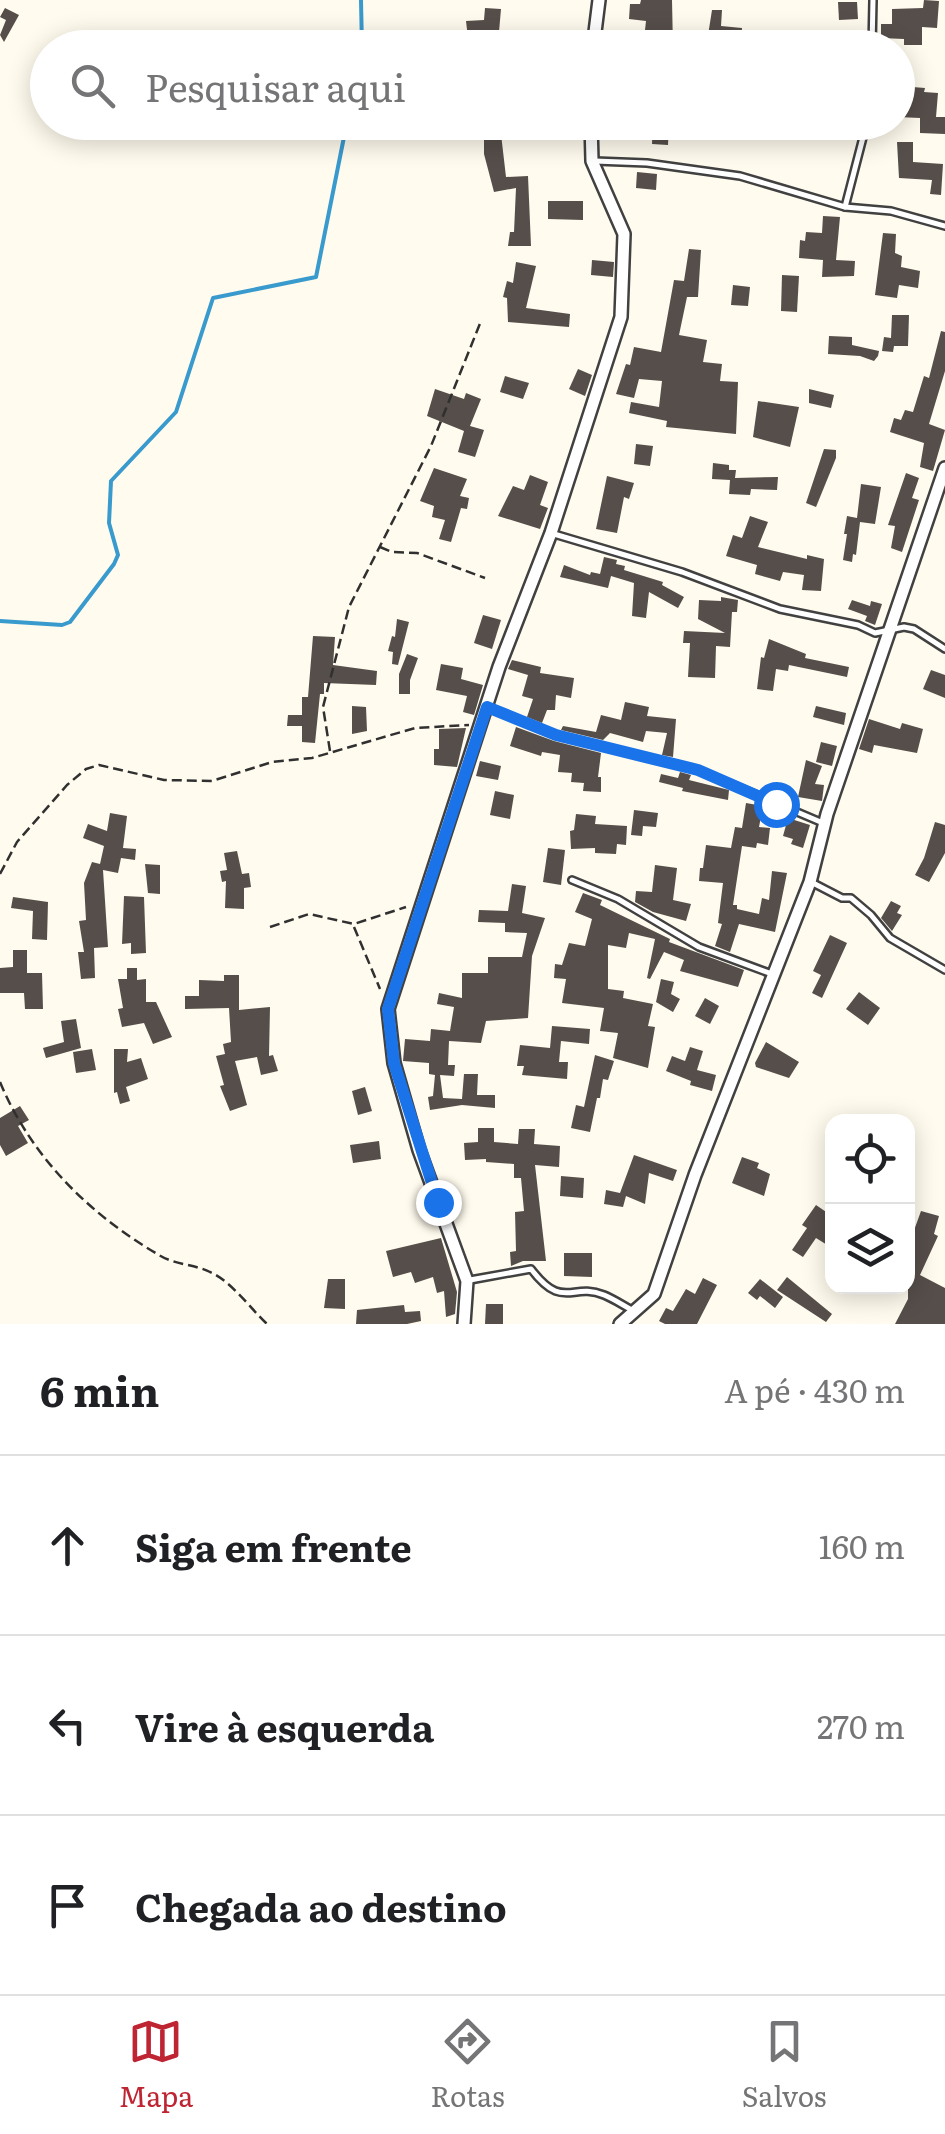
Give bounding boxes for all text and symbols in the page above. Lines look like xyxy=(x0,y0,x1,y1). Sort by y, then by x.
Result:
search box xyxy=(30,30,915,140)
text: Pesquisar aqui xyxy=(145,57,406,114)
icon: search xyxy=(65,58,120,113)
route start xyxy=(754,782,800,828)
map controls xyxy=(825,1114,915,1294)
button: locate xyxy=(825,1114,915,1204)
route end xyxy=(416,1180,462,1226)
button: layers xyxy=(825,1204,915,1294)
text: 6 min xyxy=(40,1358,159,1420)
text: A pé · 430 m xyxy=(724,1365,905,1413)
text: Siga em frente xyxy=(135,1517,412,1574)
icon: ahead xyxy=(40,1518,95,1573)
text: 160 m xyxy=(819,1521,905,1569)
text: Vire à esquerda xyxy=(135,1697,434,1754)
icon: left xyxy=(40,1698,95,1753)
text: 270 m xyxy=(817,1701,905,1749)
text: Chegada ao destino xyxy=(135,1877,507,1934)
icon: arrive xyxy=(40,1878,95,1933)
tab: Mapa xyxy=(119,2014,193,2116)
tab: Rotas xyxy=(431,2014,505,2116)
tab: Salvos xyxy=(742,2014,826,2116)

